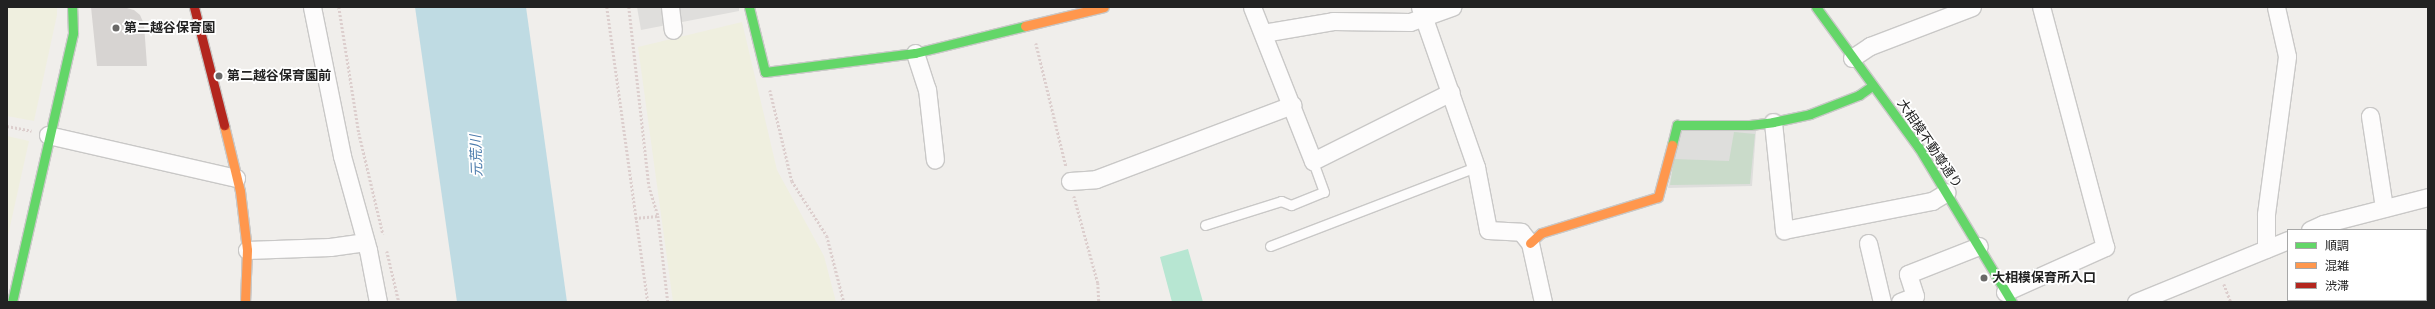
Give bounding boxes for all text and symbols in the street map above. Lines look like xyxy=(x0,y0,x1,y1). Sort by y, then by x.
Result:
place label: 第二越谷保育園 xyxy=(124,20,215,36)
marker: 第二越谷保育園 xyxy=(111,23,121,33)
place label: 第二越谷保育園前 xyxy=(227,68,331,84)
marker: 第二越谷保育園前 xyxy=(214,71,224,81)
street label: 大相模不動尊通り xyxy=(1893,97,1965,191)
water label: 元荒川 xyxy=(467,135,485,177)
legend xyxy=(2287,229,2427,301)
text: 順調 xyxy=(2325,238,2349,254)
text: 混雑 xyxy=(2325,258,2349,274)
place label: 大相模保育所入口 xyxy=(1992,270,2096,286)
marker: 大相模保育所入口 xyxy=(1979,273,1989,283)
text: 渋滞 xyxy=(2325,278,2349,294)

